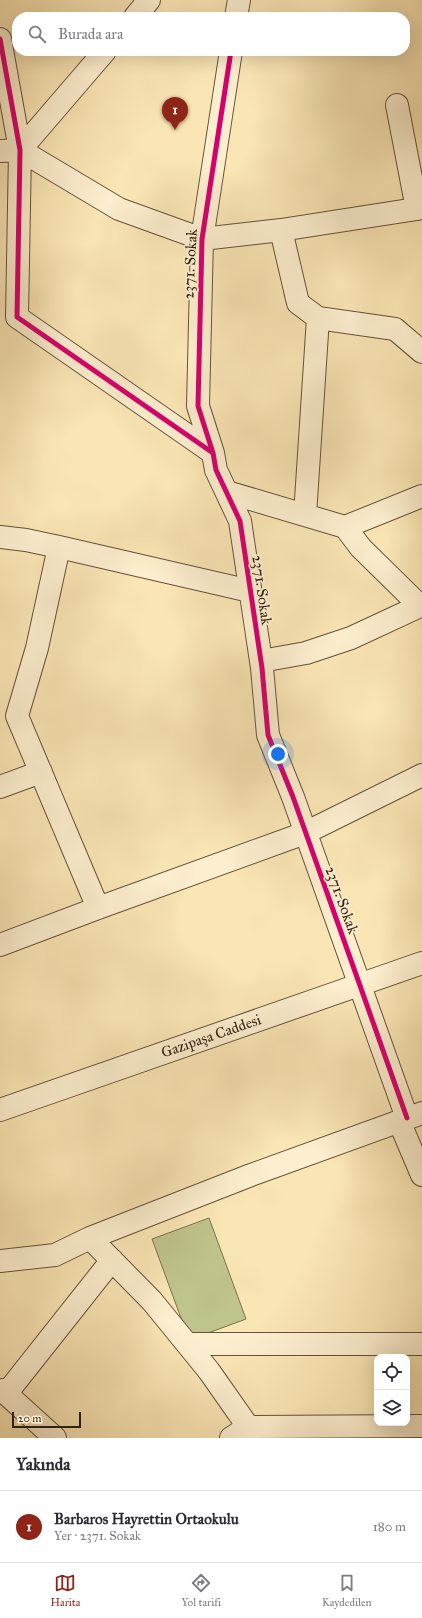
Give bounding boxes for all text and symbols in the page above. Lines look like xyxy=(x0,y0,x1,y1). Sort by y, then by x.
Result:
search box xyxy=(12,12,410,56)
icon: search xyxy=(26,23,48,45)
text: Burada ara xyxy=(58,25,123,43)
pin: 1 xyxy=(162,97,188,130)
street label: 2371. Sokak xyxy=(179,228,201,300)
street label: 2371. Sokak xyxy=(248,554,276,626)
your location xyxy=(268,744,288,764)
street label: 2371. Sokak xyxy=(322,864,362,936)
street label: Gazipaşa Caddesi xyxy=(159,1010,263,1062)
map controls xyxy=(374,1354,410,1426)
button: locate xyxy=(374,1354,410,1390)
button: layers xyxy=(374,1390,410,1426)
scale bar xyxy=(12,1410,81,1429)
text: 20 m xyxy=(18,1412,41,1425)
text: Yakında xyxy=(16,1454,70,1475)
text: Barbaros Hayrettin Ortaokulu xyxy=(54,1510,239,1528)
text: 1 xyxy=(26,1519,32,1535)
text: 180 m xyxy=(373,1519,406,1535)
text: Yer · 2371. Sokak xyxy=(54,1528,141,1544)
tab: Harita xyxy=(51,1572,80,1609)
tab: Yol tarifi xyxy=(181,1572,221,1609)
tab: Kaydedilen xyxy=(322,1572,371,1609)

